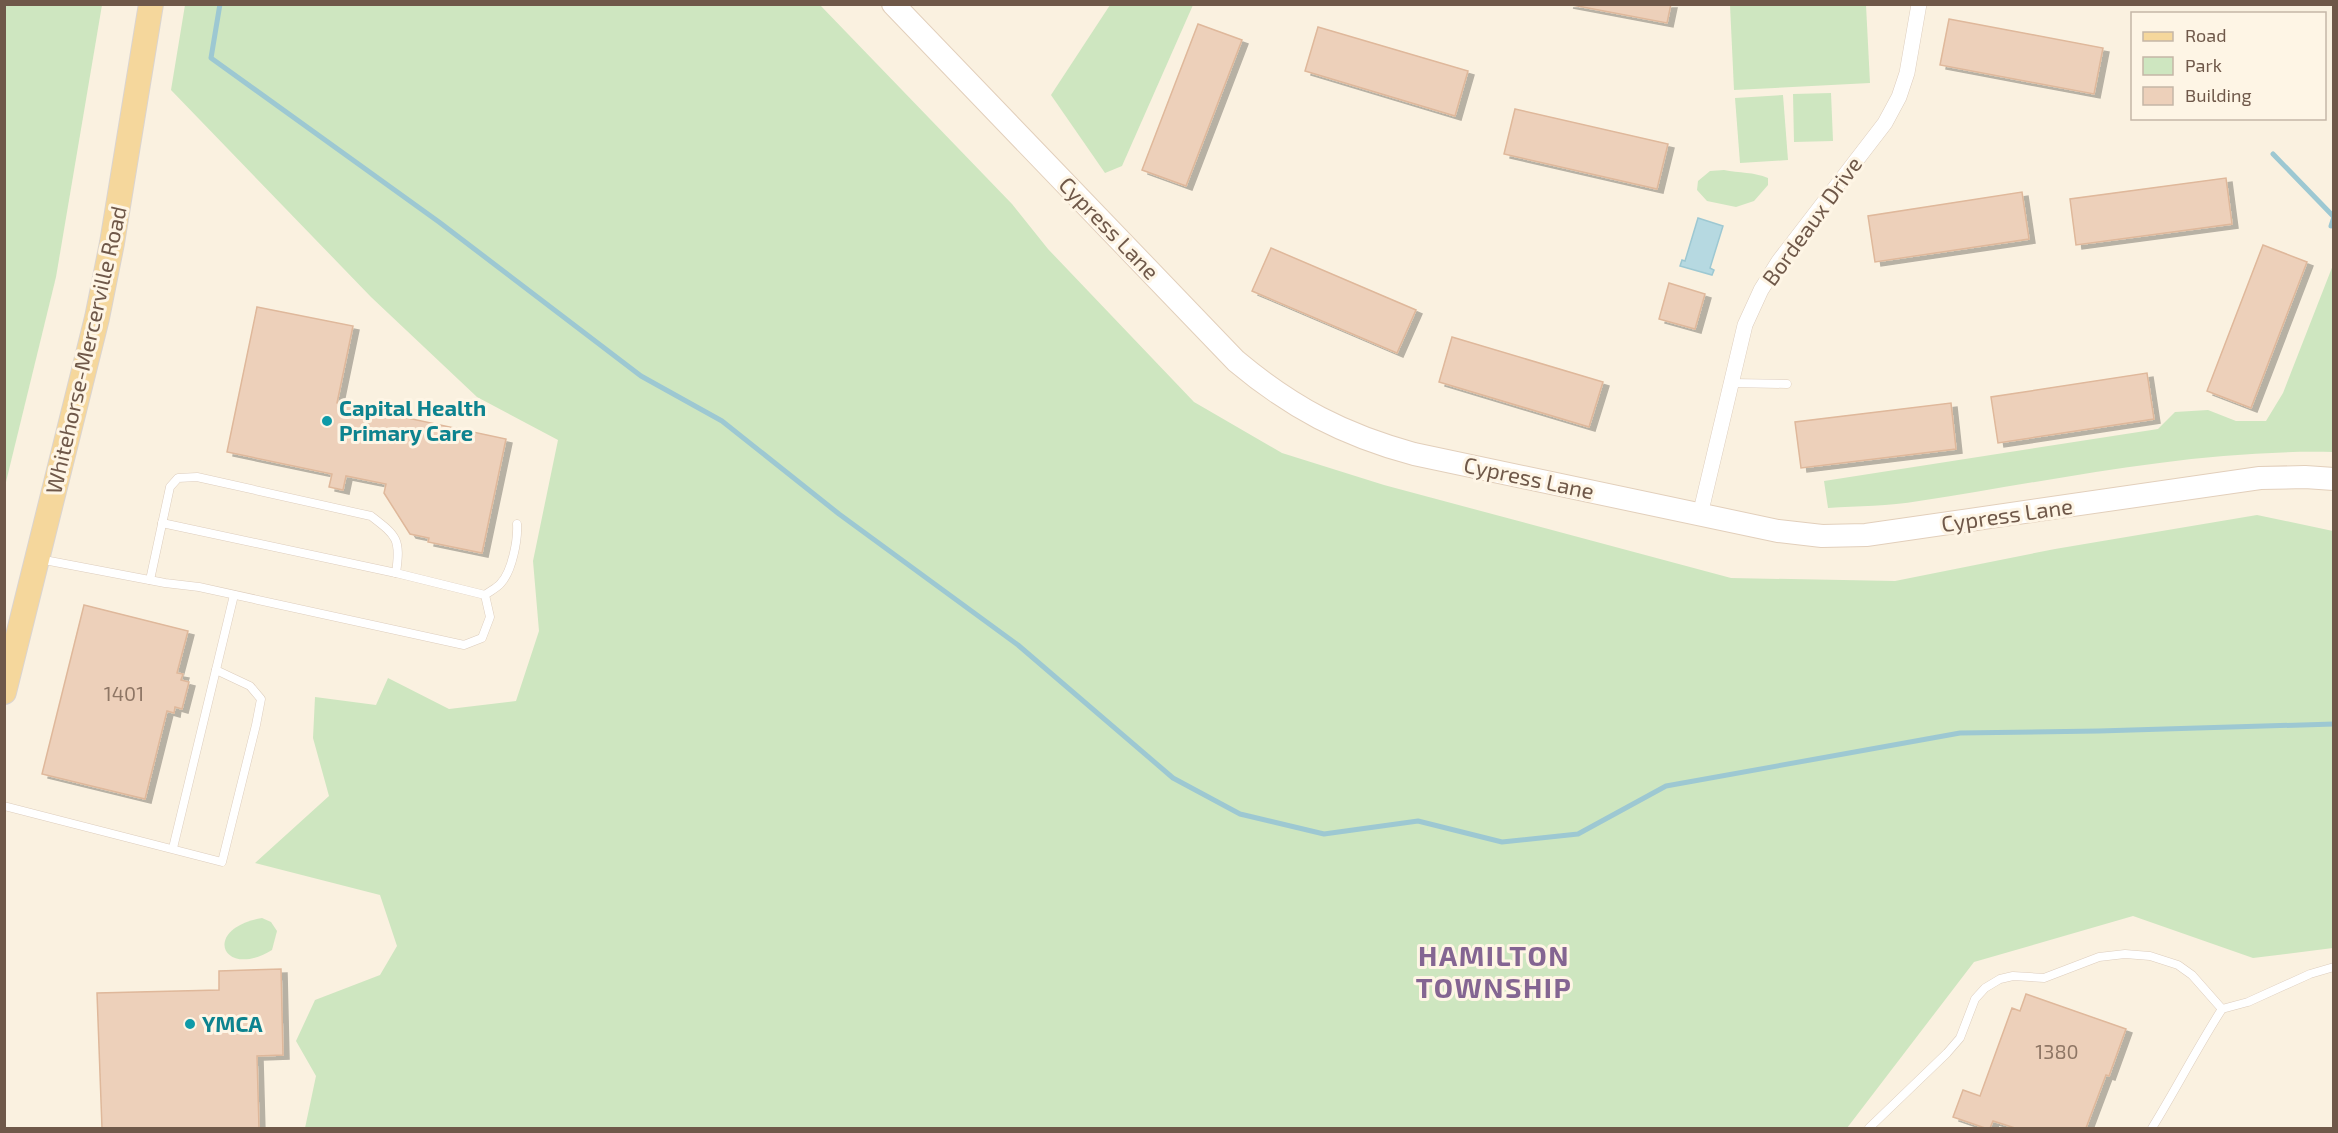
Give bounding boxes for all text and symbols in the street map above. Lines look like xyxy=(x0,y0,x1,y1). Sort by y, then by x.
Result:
legend xyxy=(2131,12,2326,120)
text: Road xyxy=(2185,24,2226,46)
text: Park xyxy=(2185,54,2222,76)
text: Building xyxy=(2185,84,2252,106)
street label: Bordeaux Drive xyxy=(1756,151,1867,290)
street label: Cypress Lane xyxy=(1054,171,1165,284)
street label: Whitehorse-Mercerville Road xyxy=(39,203,131,496)
place label: Capital Health Primary Care xyxy=(339,394,486,446)
marker: Capital Health Primary Care xyxy=(320,414,334,428)
street label: Cypress Lane xyxy=(1462,451,1597,503)
street label: Cypress Lane xyxy=(1940,492,2074,536)
house number: 1401 xyxy=(104,681,144,705)
district label: HAMILTON TOWNSHIP xyxy=(1416,938,1572,1004)
place label: YMCA xyxy=(202,1010,263,1036)
marker: YMCA xyxy=(183,1017,197,1031)
house number: 1380 xyxy=(2035,1039,2079,1063)

